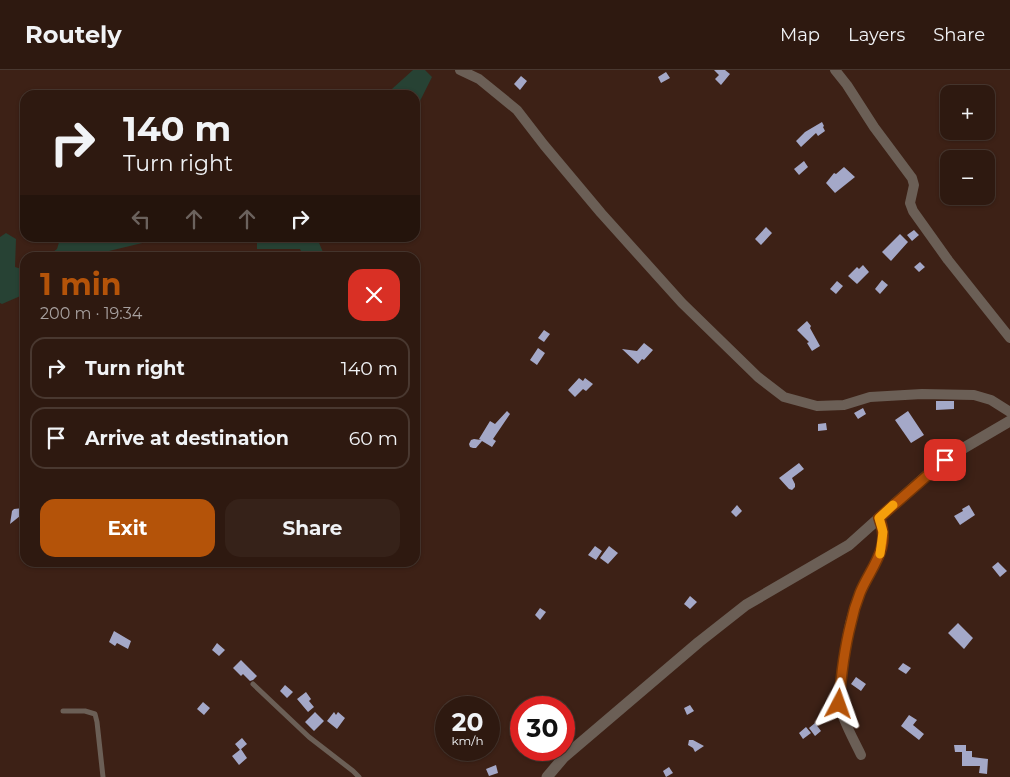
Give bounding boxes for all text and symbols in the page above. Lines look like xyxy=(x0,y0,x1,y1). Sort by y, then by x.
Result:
text: Routely xyxy=(25,20,122,49)
text: Map xyxy=(780,24,820,46)
text: Layers xyxy=(848,24,905,46)
text: Share xyxy=(933,24,985,46)
map controls xyxy=(940,85,995,205)
button: + xyxy=(940,85,995,140)
text: 140 m xyxy=(123,107,231,150)
icon: right xyxy=(40,110,105,175)
text: Turn right xyxy=(123,150,233,177)
button: − xyxy=(940,150,995,205)
icon: left xyxy=(127,205,155,233)
icon: ahead xyxy=(180,205,208,233)
icon: ahead xyxy=(233,205,261,233)
icon: right xyxy=(286,205,314,233)
text: 1 min xyxy=(40,266,121,303)
button: close xyxy=(348,269,400,321)
text: 200 m · 19:34 xyxy=(40,304,142,323)
icon: right xyxy=(42,354,70,382)
text: Turn right xyxy=(85,357,185,380)
text: 140 m xyxy=(341,357,398,380)
icon: arrive xyxy=(42,424,70,452)
text: Arrive at destination xyxy=(85,427,289,450)
text: 60 m xyxy=(349,427,398,450)
pin xyxy=(924,439,966,481)
icon: arrive xyxy=(931,446,959,474)
button: Exit xyxy=(40,499,215,557)
button: Share xyxy=(225,499,400,557)
position arrow xyxy=(812,677,864,729)
speed limit sign: 30 xyxy=(510,696,575,761)
text: 20 xyxy=(452,707,483,737)
text: km/h xyxy=(451,733,484,748)

